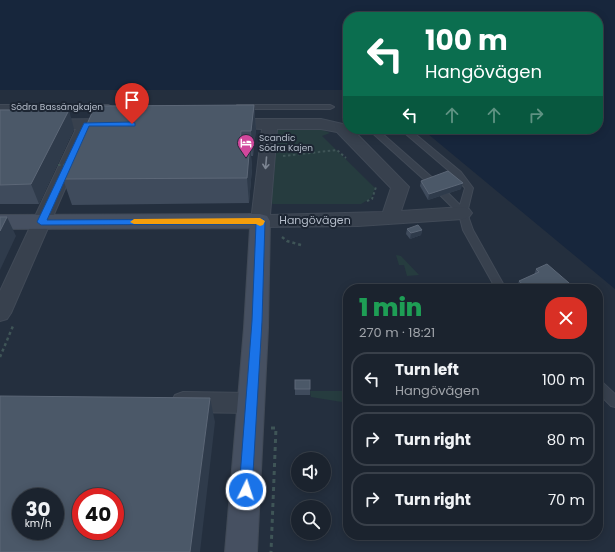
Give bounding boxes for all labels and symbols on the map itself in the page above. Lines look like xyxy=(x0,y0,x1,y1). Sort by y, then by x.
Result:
pin xyxy=(115,83,149,124)
street label: Södra Bassängkajen xyxy=(11,101,103,113)
place label: Scandic Södra Kajen xyxy=(259,132,313,154)
hotel icon: Scandic Södra Kajen xyxy=(236,133,256,158)
one-way arrow xyxy=(262,156,270,169)
street label: Hangövägen xyxy=(279,212,351,228)
position arrow xyxy=(225,469,267,511)
speed limit sign: 40 xyxy=(72,488,124,540)

